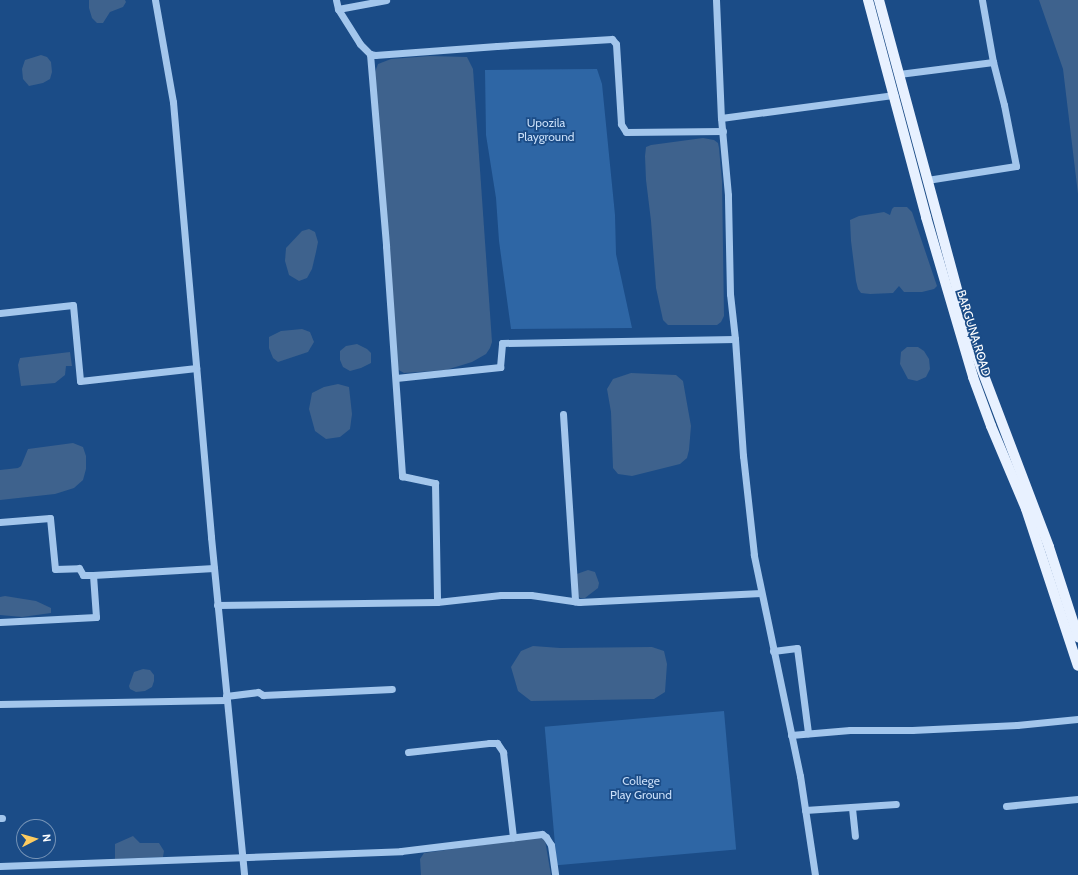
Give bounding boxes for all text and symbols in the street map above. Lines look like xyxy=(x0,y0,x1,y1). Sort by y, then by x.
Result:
park label: Upozila Playground xyxy=(517,116,575,144)
street label: BARGUNA ROAD xyxy=(954,288,994,378)
park label: College Play Ground xyxy=(610,774,672,802)
north arrow xyxy=(16,819,56,859)
text: N xyxy=(40,833,54,842)

